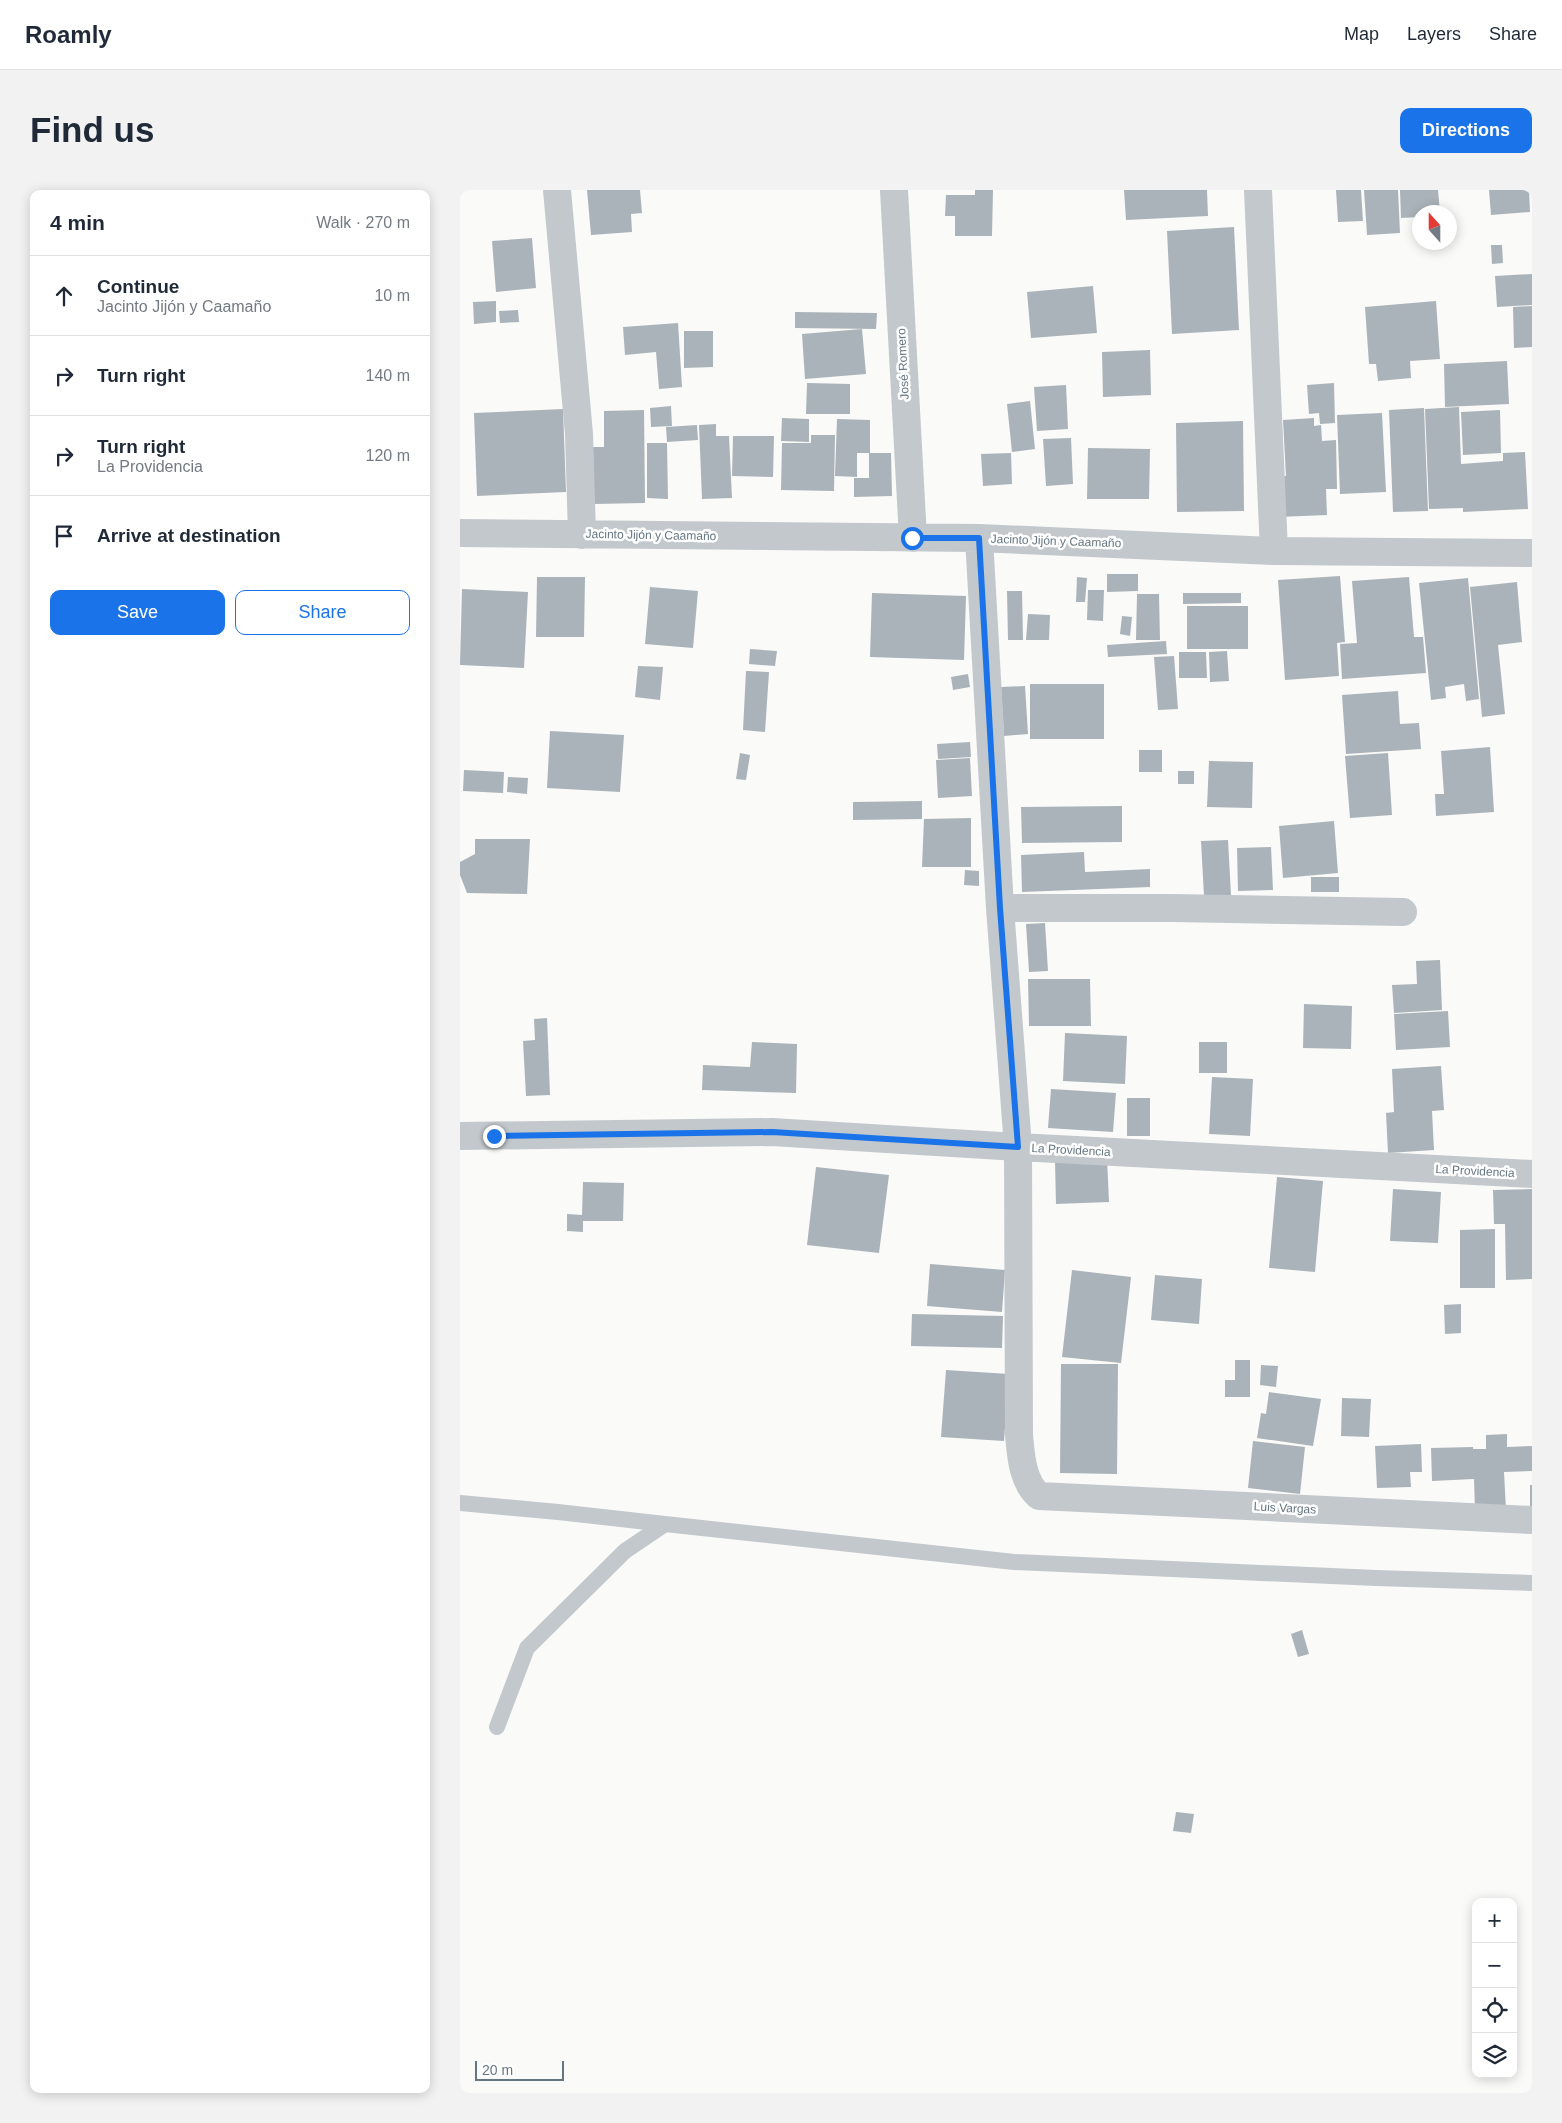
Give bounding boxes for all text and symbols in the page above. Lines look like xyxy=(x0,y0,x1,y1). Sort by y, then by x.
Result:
text: Roamly xyxy=(25,21,112,48)
text: Map xyxy=(1344,24,1379,44)
text: Layers xyxy=(1407,24,1461,44)
text: Share xyxy=(1489,24,1537,44)
button: Directions xyxy=(1400,108,1532,153)
text: Find us xyxy=(30,110,154,149)
north arrow xyxy=(1412,205,1457,250)
text: 4 min xyxy=(50,211,105,234)
text: Walk · 270 m xyxy=(316,214,410,231)
text: Continue xyxy=(97,276,179,297)
icon: ahead xyxy=(50,282,78,310)
text: 10 m xyxy=(374,287,410,304)
text: Jacinto Jijón y Caamaño xyxy=(97,298,271,315)
street label: José Romero xyxy=(894,328,912,400)
icon: right xyxy=(50,362,78,390)
text: Turn right xyxy=(97,365,185,386)
text: 140 m xyxy=(366,367,410,384)
text: Turn right xyxy=(97,436,185,457)
icon: right xyxy=(50,442,78,470)
text: 120 m xyxy=(366,447,410,464)
text: La Providencia xyxy=(97,458,203,475)
icon: arrive xyxy=(50,522,78,550)
text: Arrive at destination xyxy=(97,525,281,546)
street label: Jacinto Jijón y Caamaño xyxy=(586,527,717,543)
route start xyxy=(901,527,924,550)
street label: Jacinto Jijón y Caamaño xyxy=(990,532,1122,550)
button: Save xyxy=(50,590,225,635)
button: Share xyxy=(235,590,410,635)
route end xyxy=(483,1125,506,1148)
street label: La Providencia xyxy=(1031,1141,1111,1159)
street label: La Providencia xyxy=(1435,1162,1515,1180)
street label: Luis Vargas xyxy=(1253,1499,1317,1517)
map controls xyxy=(1472,1898,1517,2078)
button: + xyxy=(1472,1898,1517,1943)
button: − xyxy=(1472,1943,1517,1988)
button: locate xyxy=(1472,1988,1517,2033)
button: layers xyxy=(1472,2033,1517,2078)
scale bar xyxy=(475,2058,564,2081)
text: 20 m xyxy=(482,2062,513,2078)

